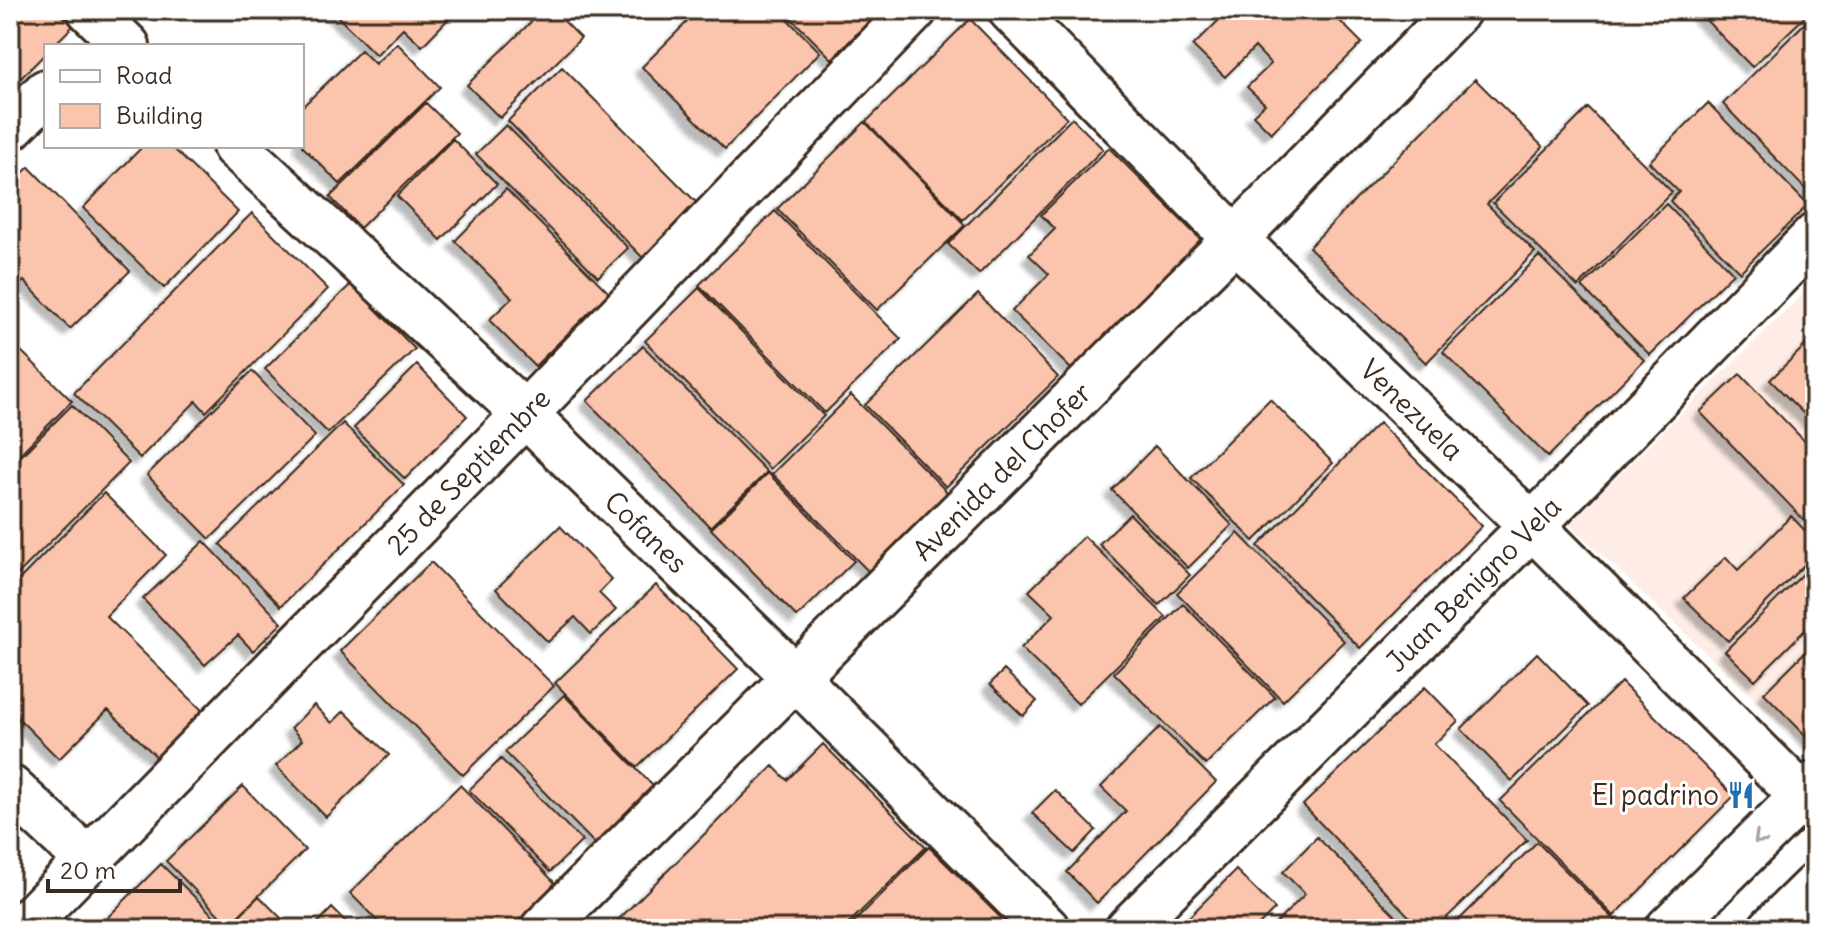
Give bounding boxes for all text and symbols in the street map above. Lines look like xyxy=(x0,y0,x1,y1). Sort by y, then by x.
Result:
legend xyxy=(44,44,304,148)
text: Road xyxy=(116,60,172,90)
text: Building xyxy=(116,100,203,130)
street label: Venezuela xyxy=(1352,352,1471,468)
street label: Avenida del Chofer xyxy=(905,375,1099,568)
street label: 25 de Septiembre xyxy=(379,381,558,563)
street label: Cofanes xyxy=(597,483,695,581)
street label: Juan Benigno Vela xyxy=(1378,489,1569,680)
place label: El padrino xyxy=(1592,777,1719,813)
restaurant icon: El padrino xyxy=(1726,780,1756,810)
one-way arrow xyxy=(1754,830,1768,844)
scale bar xyxy=(48,843,180,893)
text: 20 m xyxy=(60,855,116,885)

